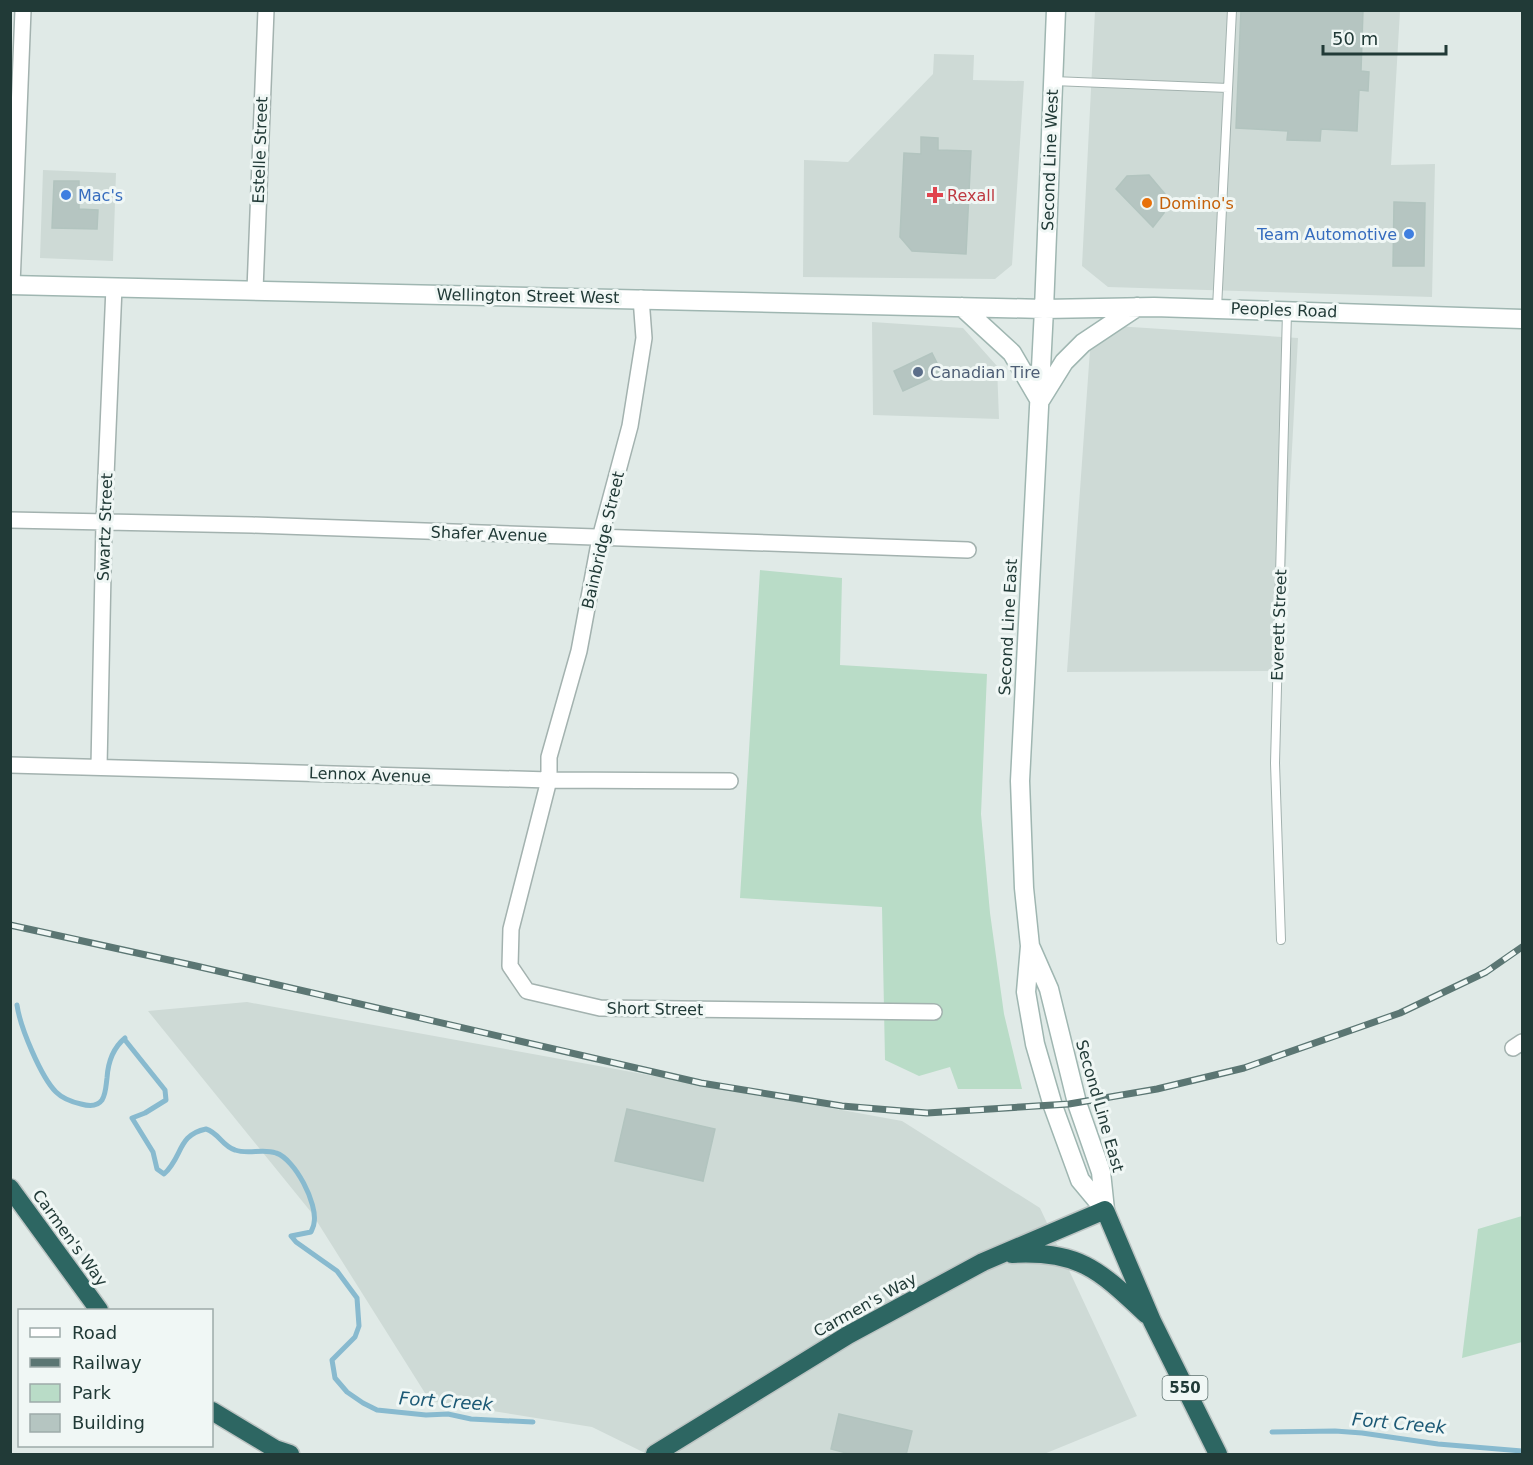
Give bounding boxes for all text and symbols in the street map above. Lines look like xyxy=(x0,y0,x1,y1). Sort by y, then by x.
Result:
scale bar xyxy=(1323,18,1446,56)
text: 50 m xyxy=(1332,28,1378,49)
street label: Second Line West xyxy=(1038,89,1062,231)
street label: Estelle Street xyxy=(249,96,271,204)
place label: Mac's xyxy=(78,186,123,205)
place label: Rexall xyxy=(947,186,995,205)
marker: Mac's xyxy=(59,188,73,202)
marker: Rexall xyxy=(928,188,942,202)
place label: Domino's xyxy=(1159,194,1234,213)
marker: Domino's xyxy=(1140,196,1154,210)
place label: Team Automotive xyxy=(1256,225,1397,244)
marker: Team Automotive xyxy=(1402,227,1416,241)
street label: Wellington Street West xyxy=(437,285,619,307)
street label: Peoples Road xyxy=(1230,299,1338,321)
place label: Canadian Tire xyxy=(930,363,1040,382)
marker: Canadian Tire xyxy=(911,365,925,379)
street label: Bainbridge Street xyxy=(578,469,628,611)
street label: Swartz Street xyxy=(94,473,116,581)
street label: Shafer Avenue xyxy=(430,522,548,546)
street label: Second Line East xyxy=(995,558,1021,696)
street label: Everett Street xyxy=(1268,569,1290,681)
street label: Lennox Avenue xyxy=(309,763,431,787)
street label: Short Street xyxy=(607,999,703,1019)
street label: Second Line East xyxy=(1072,1038,1128,1174)
street label: Carmen's Way xyxy=(29,1186,111,1290)
street label: Carmen's Way xyxy=(810,1269,920,1341)
legend xyxy=(18,1309,213,1447)
text: Road xyxy=(72,1322,117,1343)
text: Railway xyxy=(72,1352,142,1373)
road number: 550 xyxy=(1162,1376,1208,1400)
text: Park xyxy=(72,1382,111,1403)
water label: Fort Creek xyxy=(398,1387,495,1415)
water label: Fort Creek xyxy=(1351,1408,1448,1438)
text: Building xyxy=(72,1412,145,1433)

